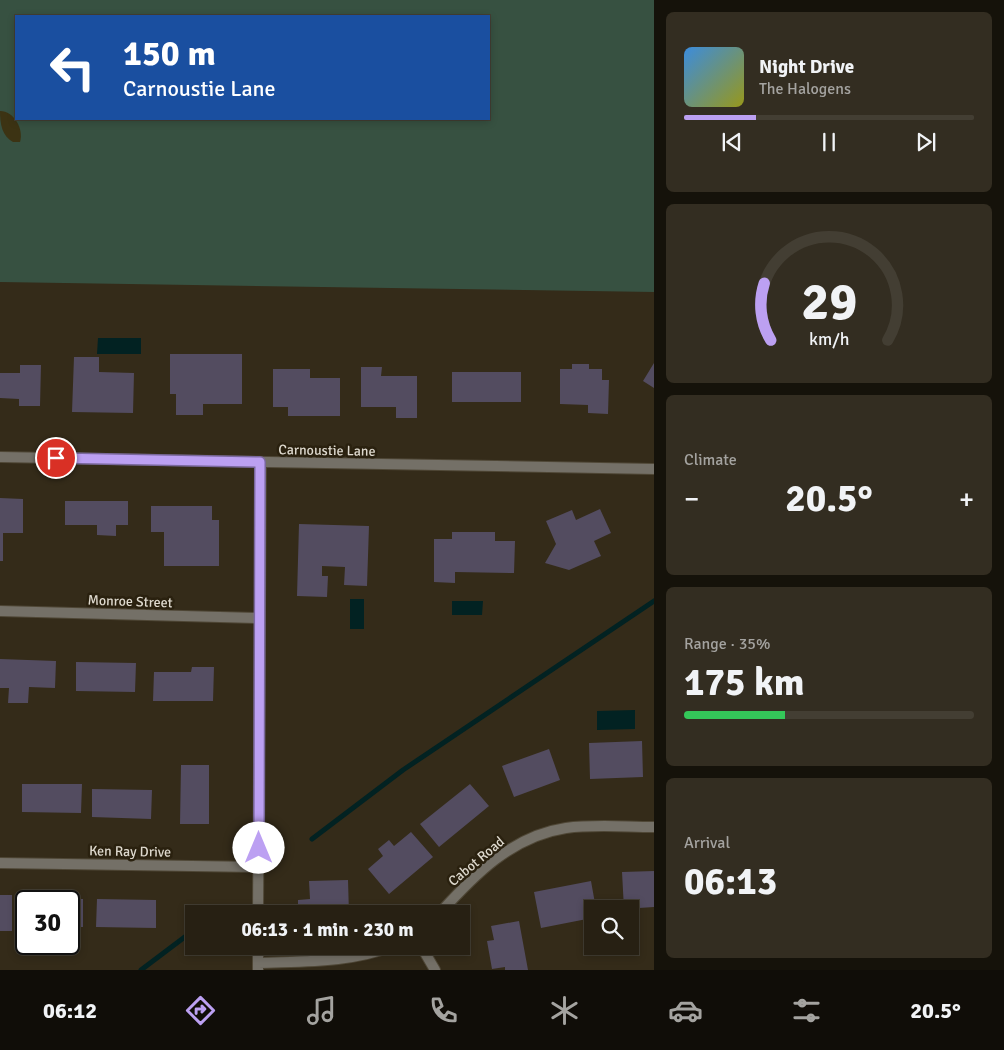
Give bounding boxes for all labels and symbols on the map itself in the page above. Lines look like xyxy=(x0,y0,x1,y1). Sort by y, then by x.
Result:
pin xyxy=(35,437,77,479)
street label: Carnoustie Lane xyxy=(278,441,376,460)
street label: Monroe Street xyxy=(87,592,173,611)
position arrow xyxy=(232,821,284,873)
street label: Cabot Road xyxy=(445,833,508,890)
street label: Ken Ray Drive xyxy=(89,842,171,861)
speed limit sign: 30 xyxy=(15,890,80,955)

